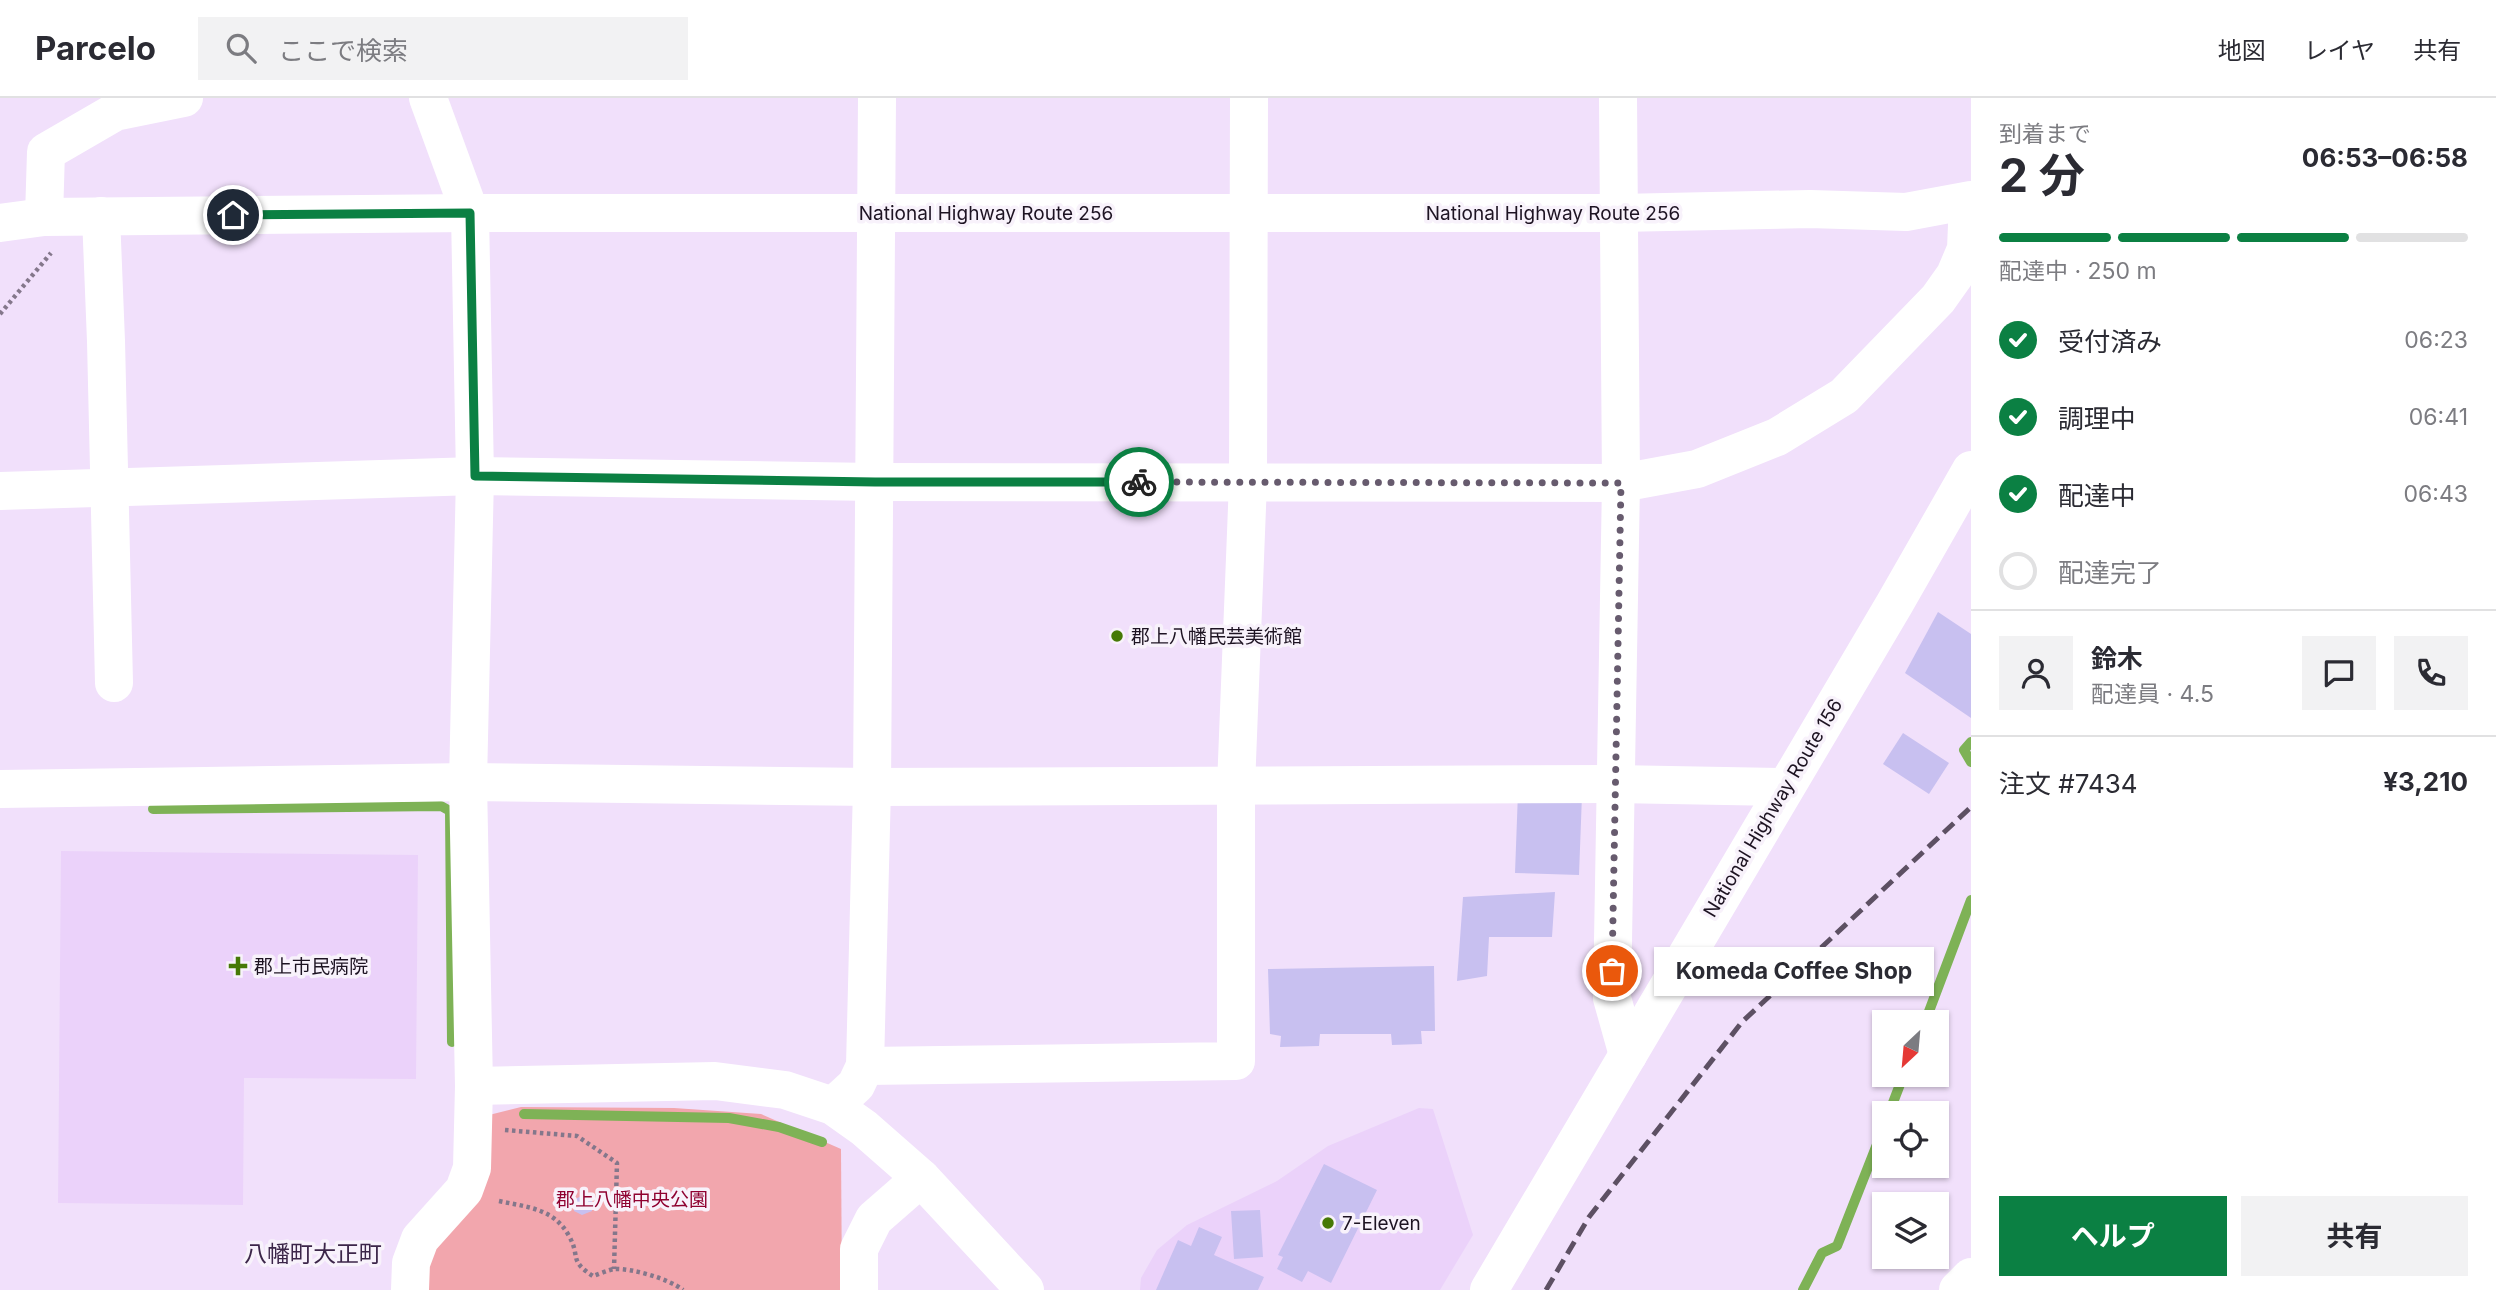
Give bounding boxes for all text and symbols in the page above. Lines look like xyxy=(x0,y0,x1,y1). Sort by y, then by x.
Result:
search box xyxy=(198,17,688,80)
text: Parcelo xyxy=(35,28,156,68)
icon: search xyxy=(222,29,260,67)
text: ここで検索 xyxy=(278,35,408,66)
text: 地図 xyxy=(2218,36,2266,65)
text: レイヤ xyxy=(2304,36,2375,65)
text: 共有 xyxy=(2413,36,2461,65)
text: 到着まで xyxy=(1999,120,2091,148)
text: 06:53–06:58 xyxy=(2302,142,2468,173)
text: 2 分 xyxy=(1999,147,2085,203)
pin xyxy=(203,185,263,245)
icon: home xyxy=(214,196,252,234)
street label: National Highway Route 256 xyxy=(859,202,1113,225)
street label: National Highway Route 256 xyxy=(1426,202,1680,225)
text: 配達中 · 250 m xyxy=(1999,257,2157,285)
icon: check xyxy=(1999,321,2037,359)
text: 受付済み xyxy=(2058,326,2162,357)
text: 06:23 xyxy=(2404,326,2468,354)
icon: check xyxy=(1999,398,2037,436)
text: 調理中 xyxy=(2058,403,2136,434)
text: 06:41 xyxy=(2409,403,2468,431)
courier xyxy=(1104,447,1174,517)
icon: bike xyxy=(1120,463,1158,501)
icon: check xyxy=(1999,475,2037,513)
text: 配達中 xyxy=(2058,480,2136,511)
text: 06:43 xyxy=(2404,480,2468,508)
text: 配達完了 xyxy=(2058,557,2162,588)
place label: 郡上八幡民芸美術館 xyxy=(1131,625,1302,648)
marker: 郡上八幡民芸美術館 xyxy=(1109,628,1125,644)
button: person xyxy=(1999,636,2073,710)
button: chat xyxy=(2302,636,2376,710)
button: phone xyxy=(2394,636,2468,710)
text: 鈴木 xyxy=(2091,643,2143,674)
text: 配達員 · 4.5 xyxy=(2091,680,2214,708)
street label: National Highway Route 156 xyxy=(1699,695,1847,921)
text: ¥3,210 xyxy=(2383,766,2468,797)
text: 注文 #7434 xyxy=(1999,768,2138,799)
pin xyxy=(1582,941,1642,1001)
callout: Komeda Coffee Shop xyxy=(1654,946,1934,996)
icon: bag xyxy=(1593,952,1631,990)
place label: 郡上市民病院 xyxy=(254,955,368,978)
marker: 郡上市民病院 xyxy=(228,956,248,976)
text: Komeda Coffee Shop xyxy=(1676,957,1912,985)
north arrow xyxy=(1872,1010,1950,1087)
map controls xyxy=(1872,1010,1949,1269)
button: locate xyxy=(1872,1101,1949,1178)
park label: 郡上八幡中央公園 xyxy=(556,1188,708,1211)
button: layers xyxy=(1872,1192,1949,1269)
button: ヘルプ xyxy=(1999,1196,2227,1276)
button: 共有 xyxy=(2241,1196,2468,1276)
place label: 7-Eleven xyxy=(1342,1212,1421,1235)
marker: 7-Eleven xyxy=(1320,1215,1336,1231)
district label: 八幡町大正町 xyxy=(244,1240,382,1268)

